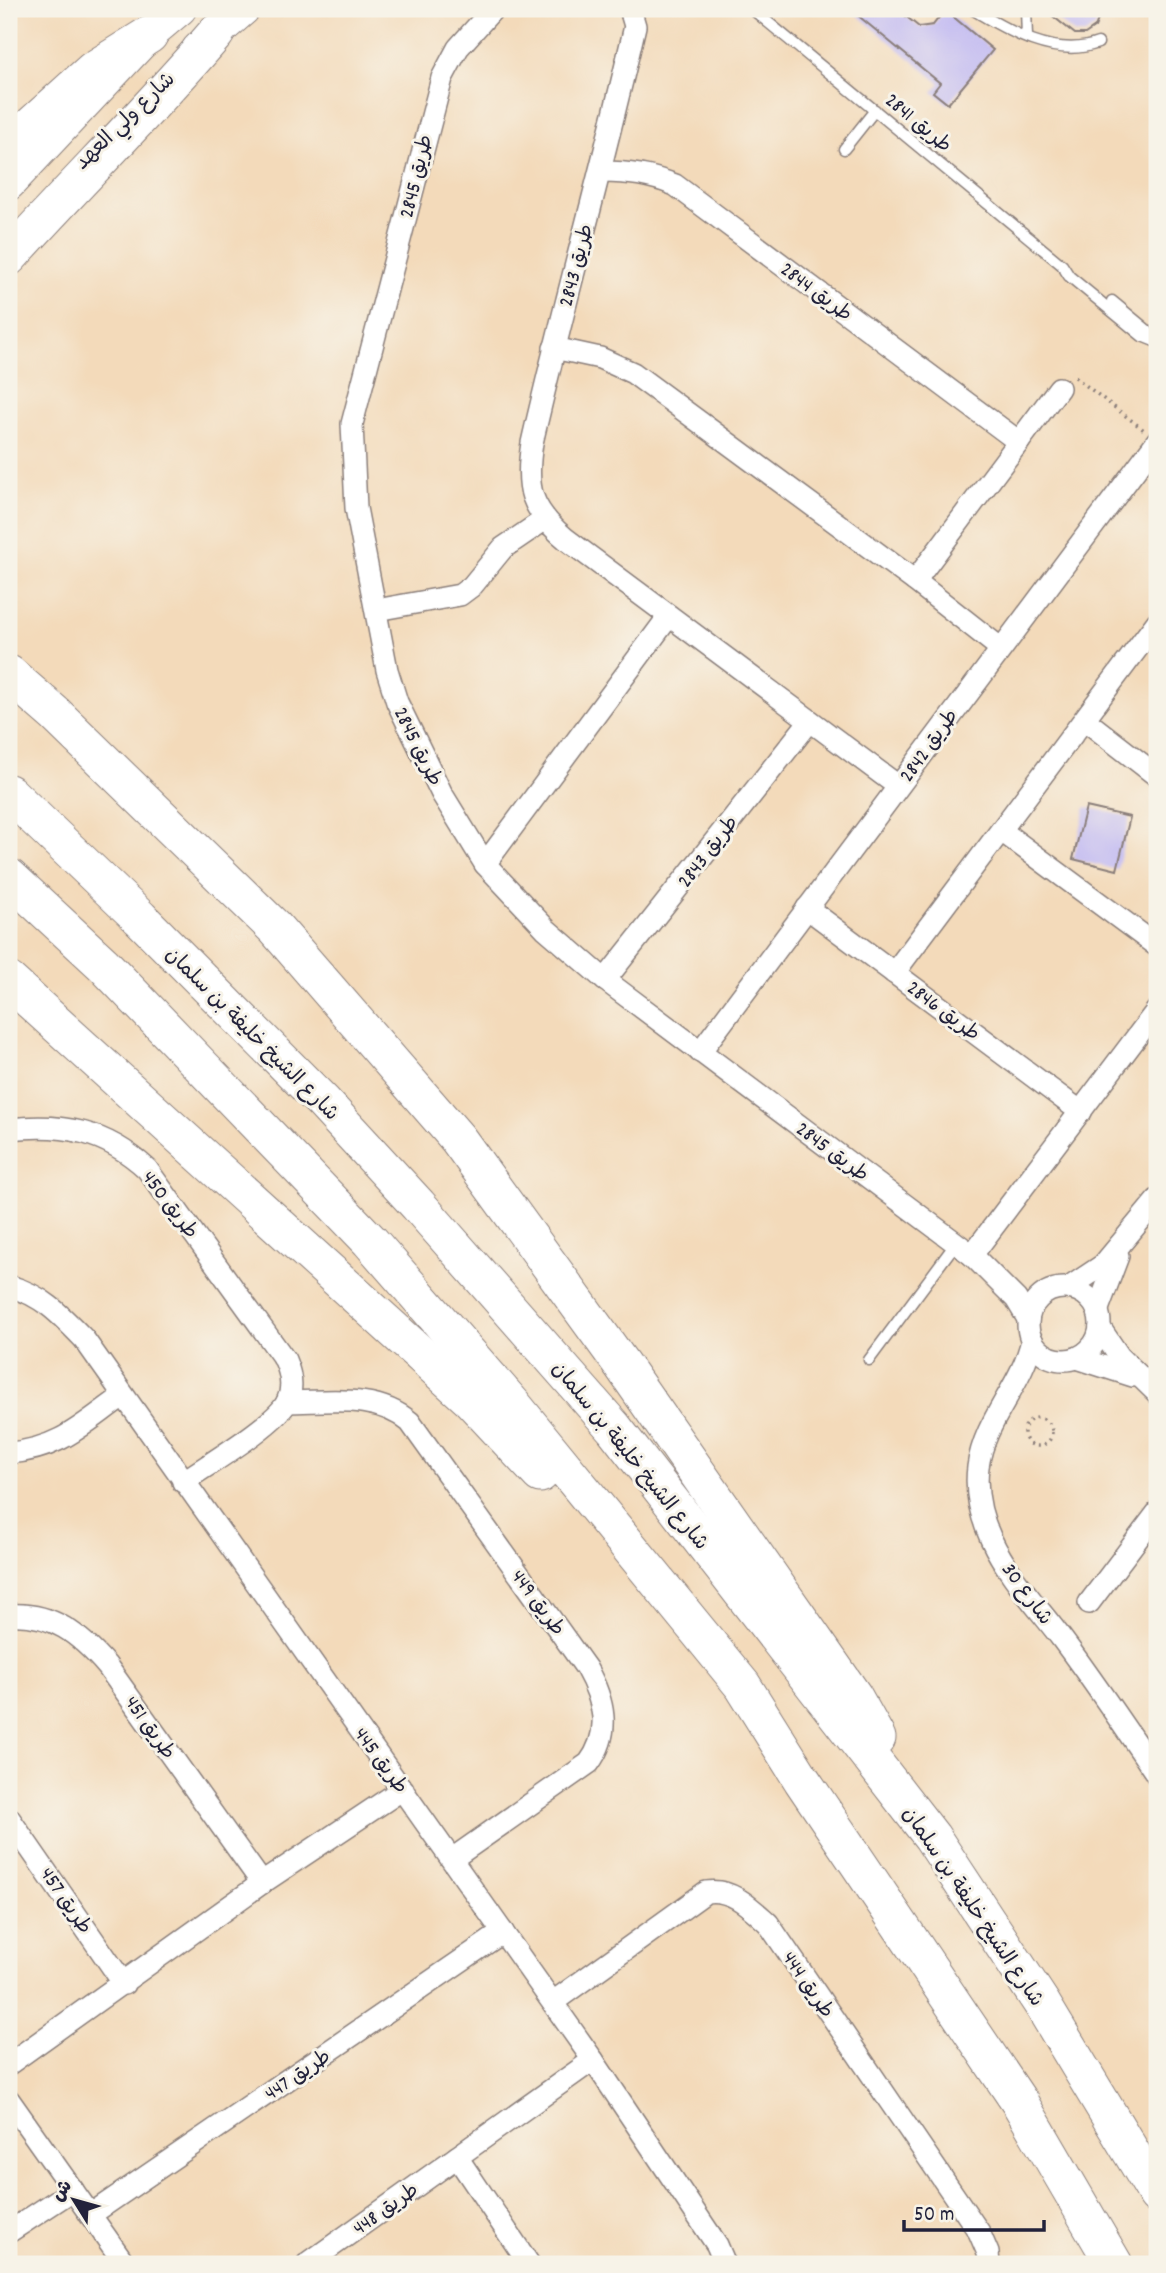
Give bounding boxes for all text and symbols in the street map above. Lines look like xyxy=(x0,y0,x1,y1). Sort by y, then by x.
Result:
street label: شارع ولي العهد xyxy=(69,66,184,179)
street label: طريق 2841 xyxy=(877,87,957,161)
street label: طريق 2845 xyxy=(393,132,443,222)
street label: طريق 2843 xyxy=(552,221,603,310)
street label: طريق 2844 xyxy=(773,256,858,331)
street label: طريق 2845 xyxy=(384,703,448,792)
street label: طريق 2842 xyxy=(893,704,967,790)
street label: طريق 2843 xyxy=(672,810,747,895)
street label: شارع الشيخ خليفة بن سلمان xyxy=(157,941,345,1129)
street label: طريق 2846 xyxy=(899,975,985,1050)
street label: طريق 2845 xyxy=(788,1116,874,1191)
street label: طريق 450 xyxy=(133,1165,204,1246)
street label: شارع الشيخ خليفة بن سلمان xyxy=(543,1356,714,1558)
street label: شارع 30 xyxy=(993,1557,1059,1632)
street label: طريق 449 xyxy=(502,1564,571,1643)
street label: طريق 451 xyxy=(116,1691,181,1767)
street label: طريق 445 xyxy=(345,1722,414,1801)
street label: شارع الشيخ خليفة بن سلمان xyxy=(893,1802,1050,2014)
street label: طريق 457 xyxy=(31,1862,98,1941)
street label: طريق 444 xyxy=(773,1946,840,2025)
street label: طريق 447 xyxy=(259,2043,338,2110)
north arrow xyxy=(38,2164,108,2234)
text: ش xyxy=(46,2175,80,2208)
street label: طريق 448 xyxy=(347,2177,426,2244)
scale bar xyxy=(904,2189,1044,2233)
text: 50 m xyxy=(914,2201,954,2231)

